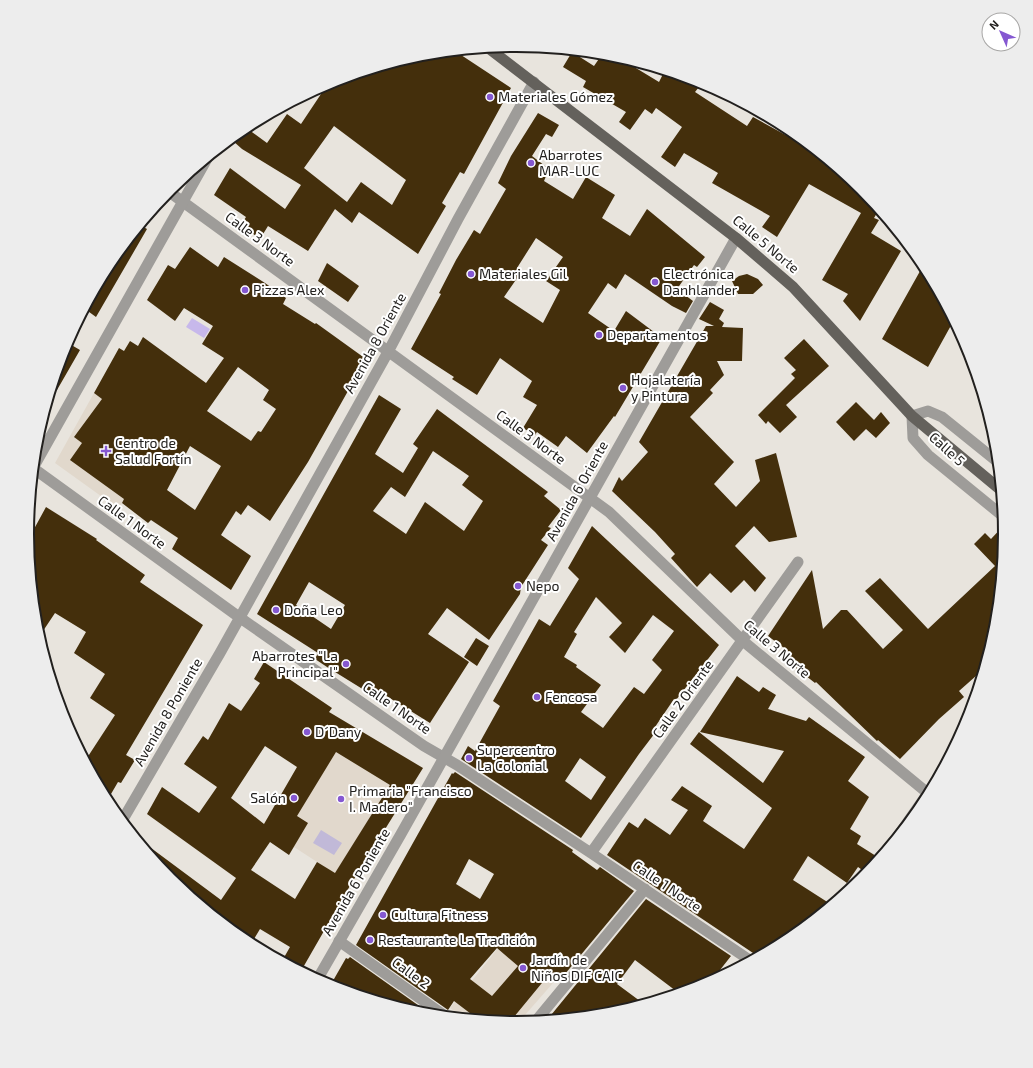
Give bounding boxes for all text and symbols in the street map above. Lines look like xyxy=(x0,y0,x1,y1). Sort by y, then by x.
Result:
north arrow xyxy=(981,12,1021,52)
text: N xyxy=(986,17,1001,32)
place label: Materiales Gómez xyxy=(498,88,613,105)
marker: Materiales Gómez xyxy=(485,92,495,102)
place label: Abarrotes MAR-LUC xyxy=(539,146,602,179)
marker: Abarrotes MAR-LUC xyxy=(526,158,536,168)
street label: Calle 3 Norte xyxy=(222,208,298,270)
street label: Calle 5 Norte xyxy=(730,211,803,276)
place label: Materiales Gil xyxy=(479,265,568,282)
place label: Electrónica Danhlander xyxy=(663,265,738,298)
marker: Materiales Gil xyxy=(466,269,476,279)
marker: Electrónica Danhlander xyxy=(650,277,660,287)
place label: Pizzas Alex xyxy=(253,281,325,298)
marker: Pizzas Alex xyxy=(240,285,250,295)
street label: Avenida 8 Oriente xyxy=(340,290,409,396)
place label: Departamentos xyxy=(607,326,707,343)
marker: Departamentos xyxy=(594,330,604,340)
place label: Hojalatería y Pintura xyxy=(631,371,701,404)
marker: Hojalatería y Pintura xyxy=(618,383,628,393)
street label: Calle 3 Norte xyxy=(493,406,569,468)
street label: Calle 5 xyxy=(926,428,969,469)
place label: Centro de Salud Fortín xyxy=(115,434,192,467)
street label: Avenida 6 Oriente xyxy=(542,438,611,544)
marker: Centro de Salud Fortín xyxy=(100,445,112,457)
street label: Calle 1 Norte xyxy=(95,491,169,552)
place label: Nepo xyxy=(526,577,560,594)
marker: Nepo xyxy=(513,581,523,591)
place label: Doña Leo xyxy=(284,601,343,618)
marker: Doña Leo xyxy=(271,605,281,615)
street label: Calle 3 Norte xyxy=(741,616,814,681)
place label: Abarrotes "La Principal" xyxy=(252,647,338,680)
street label: Avenida 8 Poniente xyxy=(130,655,205,769)
street label: Calle 2 Oriente xyxy=(649,656,717,741)
marker: Abarrotes "La Principal" xyxy=(341,659,351,669)
street label: Calle 1 Norte xyxy=(360,678,435,737)
place label: Fencosa xyxy=(545,688,597,705)
marker: Fencosa xyxy=(532,692,542,702)
place label: D´Dany xyxy=(315,723,362,740)
marker: D´Dany xyxy=(302,727,312,737)
place label: Supercentro La Colonial xyxy=(477,741,555,774)
marker: Supercentro La Colonial xyxy=(464,753,474,763)
place label: Primaria "Francisco I. Madero" xyxy=(349,782,472,815)
place label: Salón xyxy=(250,789,286,806)
marker: Salón xyxy=(289,793,299,803)
marker: Primaria "Francisco I. Madero" xyxy=(336,794,346,804)
street label: Avenida 6 Poniente xyxy=(318,825,393,938)
street label: Calle 1 Norte xyxy=(630,856,705,915)
place label: Cultura Fitness xyxy=(391,906,487,923)
marker: Cultura Fitness xyxy=(378,910,388,920)
place label: Restaurante La Tradición xyxy=(378,931,535,948)
marker: Restaurante La Tradición xyxy=(365,935,375,945)
place label: Jardín de Niños DIF CAIC xyxy=(531,951,622,984)
street label: Calle 2 xyxy=(389,953,434,992)
marker: Jardín de Niños DIF CAIC xyxy=(518,963,528,973)

